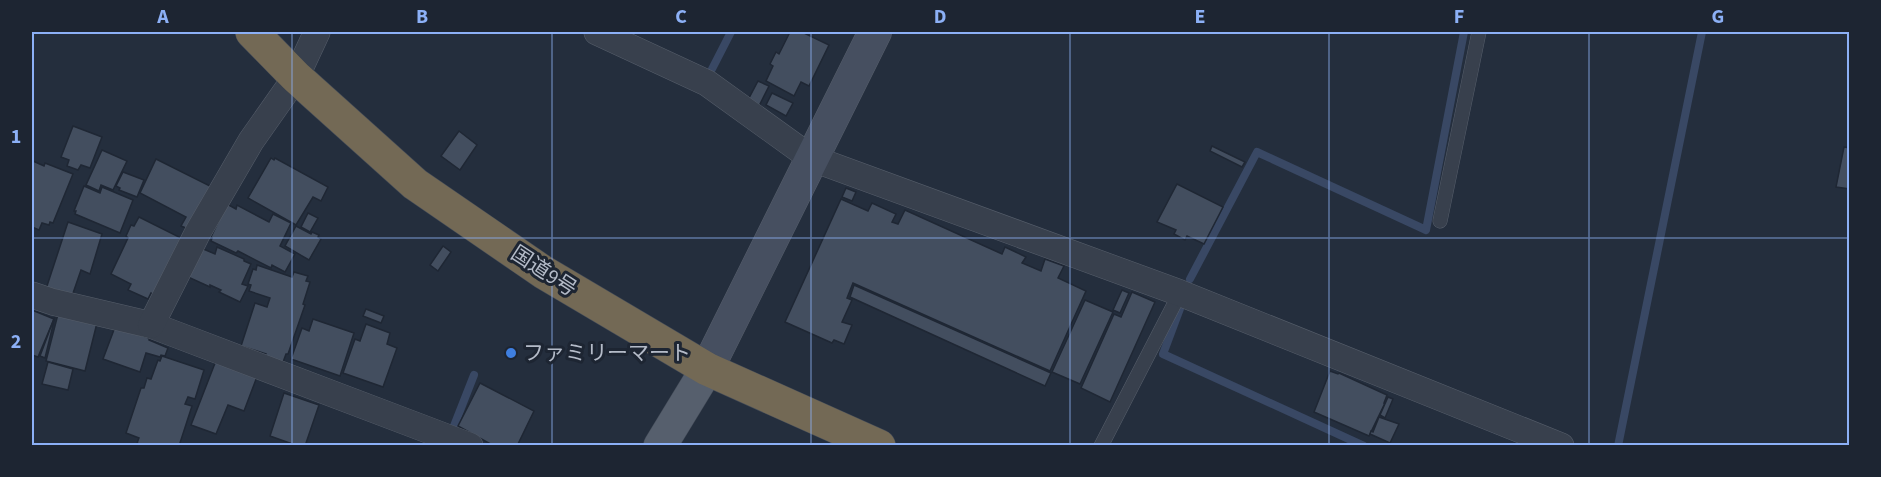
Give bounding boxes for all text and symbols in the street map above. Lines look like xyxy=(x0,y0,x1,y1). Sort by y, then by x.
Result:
text: A xyxy=(156,3,169,31)
text: B xyxy=(416,3,428,31)
text: C xyxy=(675,3,687,31)
text: D xyxy=(934,3,946,31)
text: E xyxy=(1195,3,1205,31)
text: F xyxy=(1454,3,1464,31)
text: G xyxy=(1712,3,1724,31)
text: 1 xyxy=(11,123,21,151)
street label: 国道9号 xyxy=(505,238,583,304)
text: 2 xyxy=(11,328,21,356)
place label: ファミリーマート xyxy=(523,338,691,368)
marker: ファミリーマート xyxy=(504,346,518,360)

